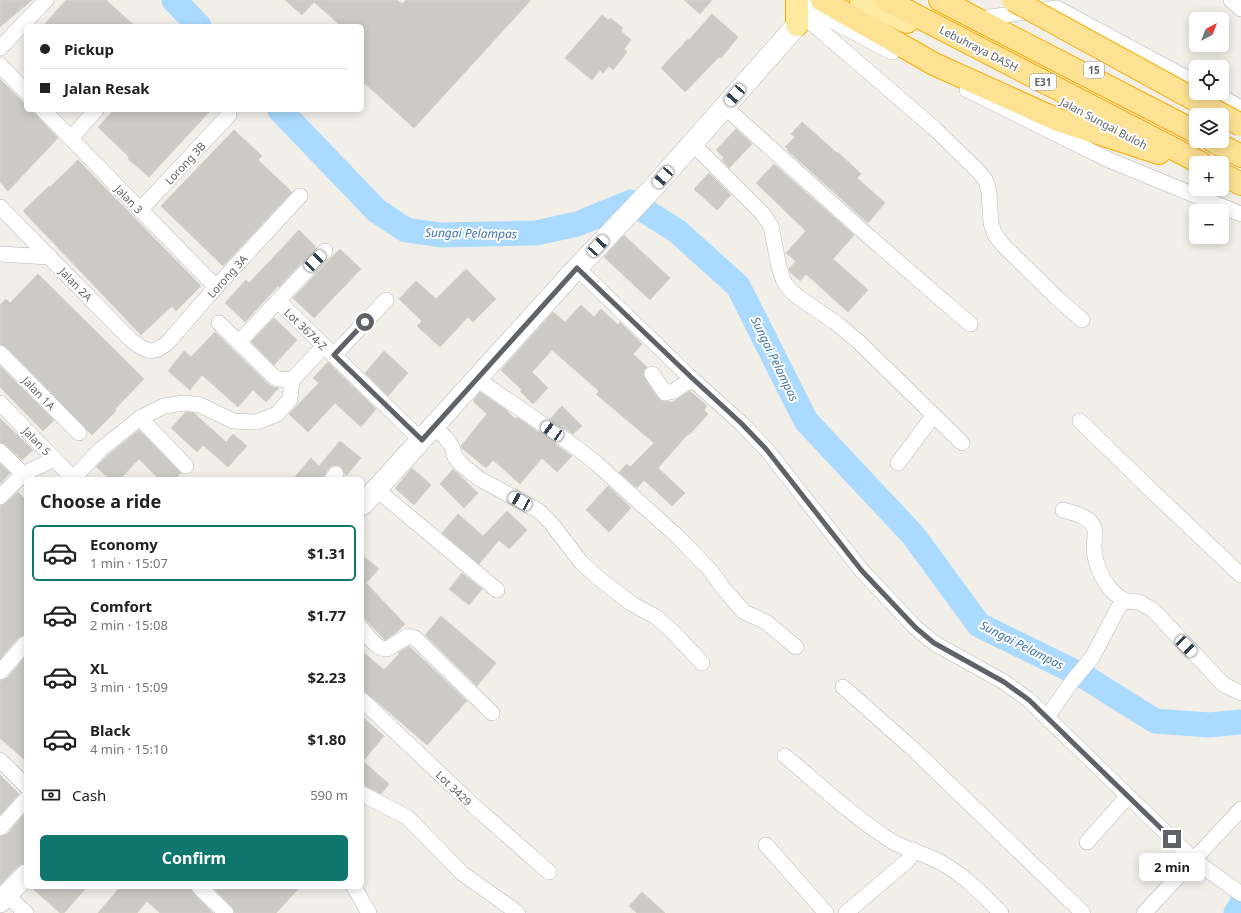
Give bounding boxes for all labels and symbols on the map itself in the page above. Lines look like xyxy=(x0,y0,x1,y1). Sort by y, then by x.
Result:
north arrow xyxy=(1189,12,1229,52)
street label: Lebuhraya DASH xyxy=(937,22,1021,74)
road number: 15 xyxy=(1084,62,1104,78)
road number: E31 xyxy=(1030,74,1056,90)
car xyxy=(723,82,747,108)
street label: Jalan Sungai Buloh xyxy=(1057,93,1150,152)
street label: Lorong 3B xyxy=(161,138,209,188)
car xyxy=(651,164,675,190)
street label: Jalan 3 xyxy=(111,181,146,216)
water label: Sungai Pelampas xyxy=(425,224,517,242)
car xyxy=(585,233,611,259)
car xyxy=(302,248,328,274)
street label: Lorong 3A xyxy=(204,251,251,301)
street label: Jalan 2A xyxy=(56,263,96,305)
street label: Lot 3674-Z xyxy=(281,305,331,353)
route start xyxy=(356,313,374,331)
water label: Sungai Pelampas xyxy=(747,314,803,404)
street label: Jalan 1A xyxy=(19,372,59,414)
car xyxy=(539,419,565,443)
street label: Jalan 5 xyxy=(19,423,54,458)
car xyxy=(507,490,533,512)
water label: Sungai Pelampas xyxy=(977,617,1067,673)
car xyxy=(1173,633,1199,659)
street label: Lot 3429 xyxy=(433,767,475,809)
route end xyxy=(1163,830,1181,848)
callout: 2 min xyxy=(1139,853,1205,881)

